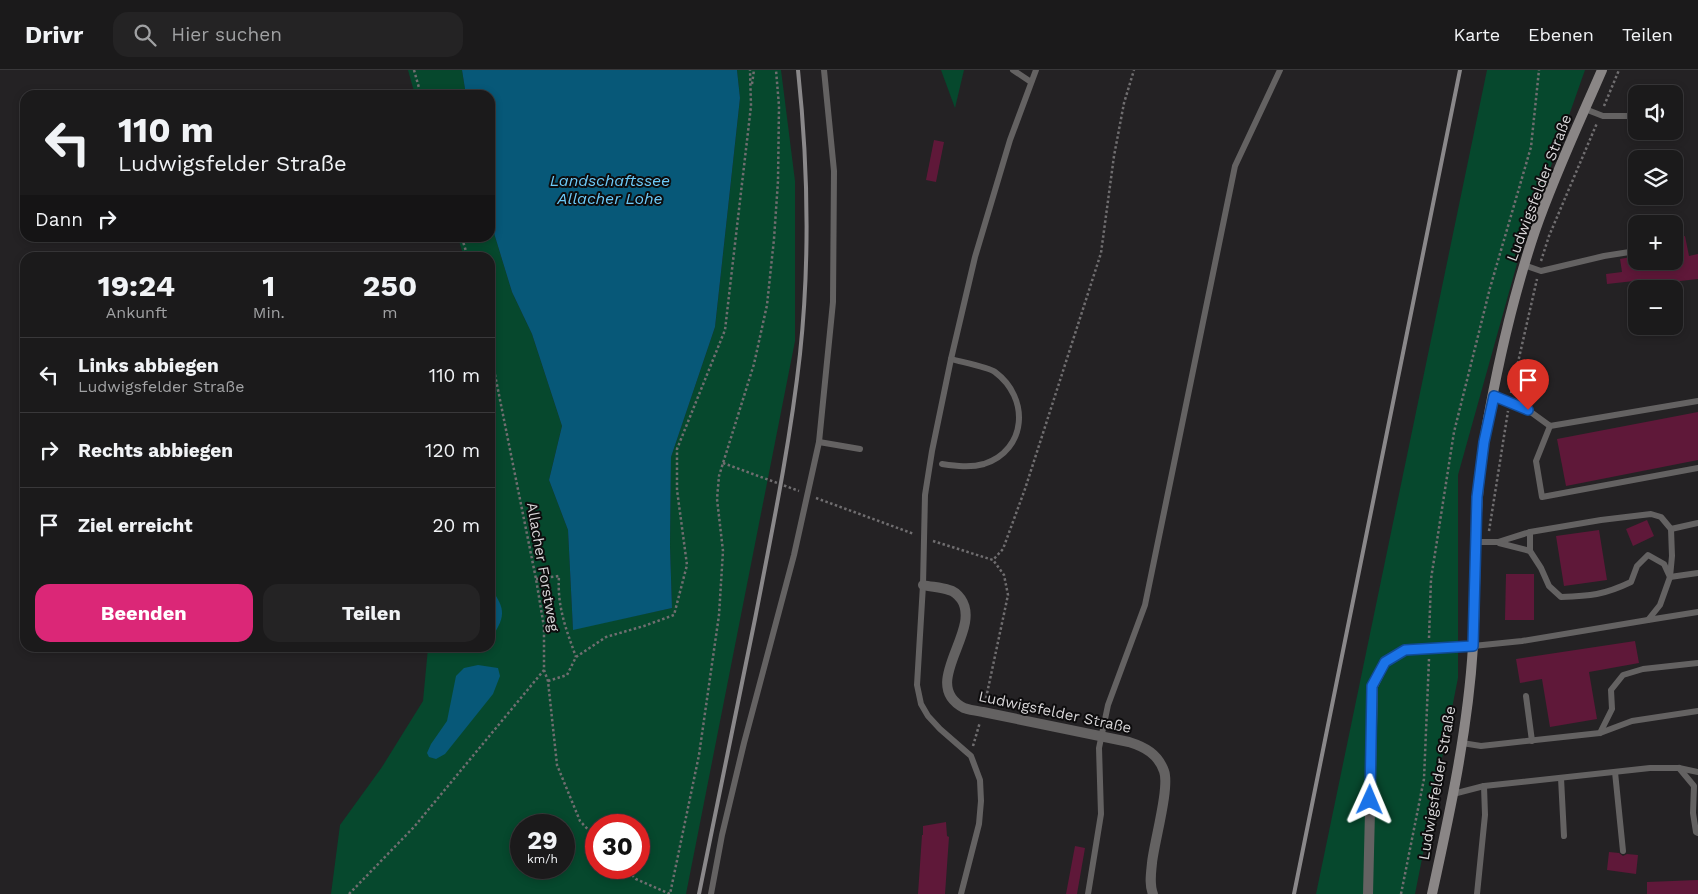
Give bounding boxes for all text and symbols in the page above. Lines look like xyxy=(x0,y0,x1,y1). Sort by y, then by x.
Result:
search box xyxy=(113,12,463,57)
text: Drivr xyxy=(25,21,83,49)
icon: search xyxy=(131,21,159,49)
text: Hier suchen xyxy=(171,23,282,46)
text: Karte xyxy=(1454,24,1500,45)
text: Ebenen xyxy=(1528,24,1594,45)
text: Teilen xyxy=(1622,24,1673,45)
map controls xyxy=(1628,85,1683,335)
button: sound xyxy=(1628,85,1683,140)
text: 110 m xyxy=(118,109,214,151)
icon: left xyxy=(35,110,100,175)
street label: Ludwigsfelder Straße xyxy=(1503,112,1575,264)
button: layers xyxy=(1628,150,1683,205)
text: Ludwigsfelder Straße xyxy=(118,151,347,176)
water label: Landschaftssee Allacher Lohe xyxy=(550,171,670,208)
icon: right xyxy=(93,205,121,233)
text: Dann xyxy=(35,208,83,231)
button: + xyxy=(1628,215,1683,270)
text: 19:24 xyxy=(98,268,175,303)
text: 1 xyxy=(262,268,275,303)
text: 250 xyxy=(363,268,417,303)
button: − xyxy=(1628,280,1683,335)
text: Ankunft xyxy=(106,303,167,322)
text: Min. xyxy=(253,303,285,322)
text: m xyxy=(382,303,398,322)
text: Links abbiegen xyxy=(78,354,219,377)
pin xyxy=(1507,359,1549,410)
icon: left xyxy=(35,361,63,389)
text: 110 m xyxy=(429,364,480,387)
icon: arrive xyxy=(1514,366,1542,394)
text: Ludwigsfelder Straße xyxy=(78,377,244,396)
icon: right xyxy=(35,436,63,464)
text: Rechts abbiegen xyxy=(78,439,233,462)
text: 120 m xyxy=(425,439,480,462)
street label: Allacher Forstweg xyxy=(523,501,563,633)
icon: arrive xyxy=(35,511,63,539)
text: Ziel erreicht xyxy=(78,514,193,537)
text: 20 m xyxy=(433,514,480,537)
button: Beenden xyxy=(35,584,253,642)
button: Teilen xyxy=(263,584,480,642)
street label: Ludwigsfelder Straße xyxy=(977,687,1133,737)
street label: Ludwigsfelder Straße xyxy=(1415,705,1459,861)
position arrow xyxy=(1343,773,1395,825)
speed limit sign: 30 xyxy=(585,814,650,879)
text: 29 xyxy=(527,826,558,855)
text: km/h xyxy=(527,852,558,866)

